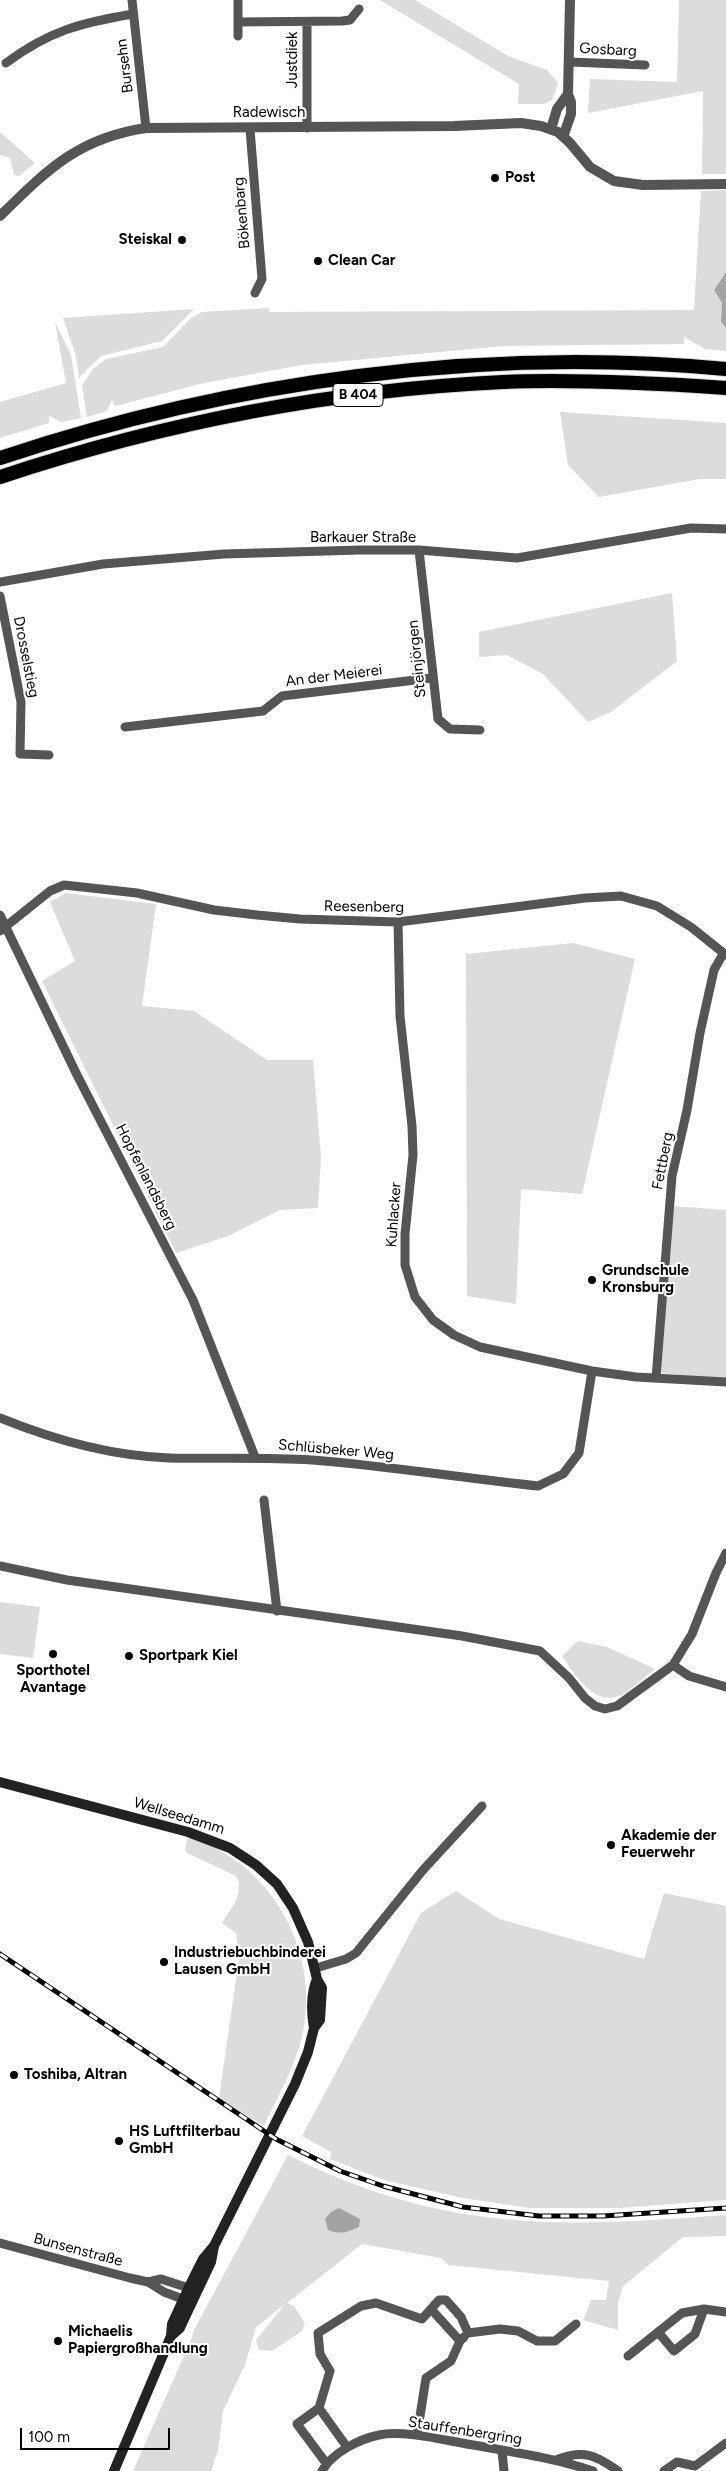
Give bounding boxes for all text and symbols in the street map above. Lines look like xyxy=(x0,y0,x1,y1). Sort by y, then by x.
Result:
street label: Justdiek xyxy=(284,32,302,88)
street label: Bursehn xyxy=(113,38,137,94)
street label: Gosbarg xyxy=(579,40,637,60)
street label: Radewisch xyxy=(233,104,305,122)
place label: Post xyxy=(505,169,536,187)
marker: Post xyxy=(489,172,501,184)
street label: Bökenbarg xyxy=(230,176,254,250)
place label: Steiskal xyxy=(118,231,172,249)
marker: Steiskal xyxy=(176,234,188,246)
place label: Clean Car xyxy=(328,252,396,270)
marker: Clean Car xyxy=(312,255,324,267)
road number: B 404 xyxy=(333,384,383,406)
street label: Barkauer Straße xyxy=(310,529,416,547)
street label: Drosselstieg xyxy=(9,615,43,699)
street label: Steinjörgen xyxy=(404,619,430,699)
street label: An der Meierei xyxy=(285,661,383,691)
street label: Reesenberg xyxy=(324,897,404,917)
street label: Hopfenlandsberg xyxy=(111,1121,181,1233)
street label: Fettberg xyxy=(649,1131,677,1191)
street label: Kuhlacker xyxy=(383,1182,405,1248)
place label: Grundschule Kronsburg xyxy=(602,1262,689,1297)
marker: Grundschule Kronsburg xyxy=(586,1274,598,1286)
street label: Schlüsbeker Weg xyxy=(277,1436,395,1464)
place label: Sportpark Kiel xyxy=(139,1647,238,1665)
marker: Sporthotel Avantage xyxy=(47,1648,59,1660)
marker: Sportpark Kiel xyxy=(123,1650,135,1662)
place label: Sporthotel Avantage xyxy=(16,1662,90,1697)
street label: Wellseedamm xyxy=(131,1794,227,1838)
place label: Akademie der Feuerwehr xyxy=(621,1827,716,1862)
marker: Akademie der Feuerwehr xyxy=(605,1839,617,1851)
place label: Industriebuchbinderei Lausen GmbH xyxy=(174,1944,326,1979)
marker: Industriebuchbinderei Lausen GmbH xyxy=(158,1956,170,1968)
place label: Toshiba, Altran xyxy=(24,2066,127,2084)
marker: Toshiba, Altran xyxy=(8,2069,20,2081)
place label: HS Luftfilterbau GmbH xyxy=(129,2123,240,2158)
marker: HS Luftfilterbau GmbH xyxy=(113,2135,125,2147)
street label: Bunsenstraße xyxy=(31,2229,125,2271)
place label: Michaelis Papiergroßhandlung xyxy=(68,2323,208,2358)
marker: Michaelis Papiergroßhandlung xyxy=(52,2335,64,2347)
street label: Stauffenbergring xyxy=(407,2413,523,2449)
scale bar xyxy=(22,2418,172,2450)
text: 100 m xyxy=(28,2428,70,2446)

